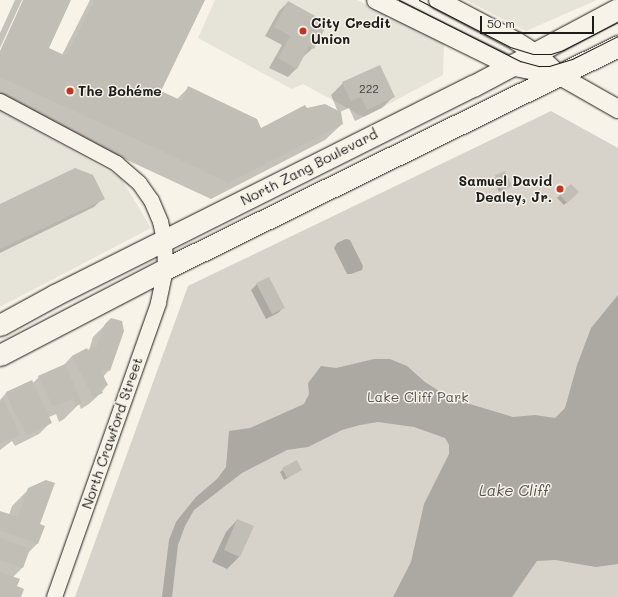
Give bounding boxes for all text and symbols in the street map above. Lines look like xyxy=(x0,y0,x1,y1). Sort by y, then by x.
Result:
scale bar xyxy=(482,8,596,34)
place label: City Credit Union xyxy=(311,15,391,48)
text: 50 m xyxy=(487,15,515,31)
marker: City Credit Union xyxy=(298,26,308,36)
house number: 222 xyxy=(359,82,379,96)
place label: The Bohéme xyxy=(78,83,162,99)
marker: The Bohéme xyxy=(65,86,75,96)
street label: North Zang Boulevard xyxy=(238,125,380,209)
place label: Samuel David Dealey, Jr. xyxy=(459,173,552,206)
marker: Samuel David Dealey, Jr. xyxy=(555,184,565,194)
street label: North Crawford Street xyxy=(78,355,146,511)
park label: Lake Cliff Park xyxy=(367,389,469,405)
water label: Lake Cliff xyxy=(479,482,549,500)

